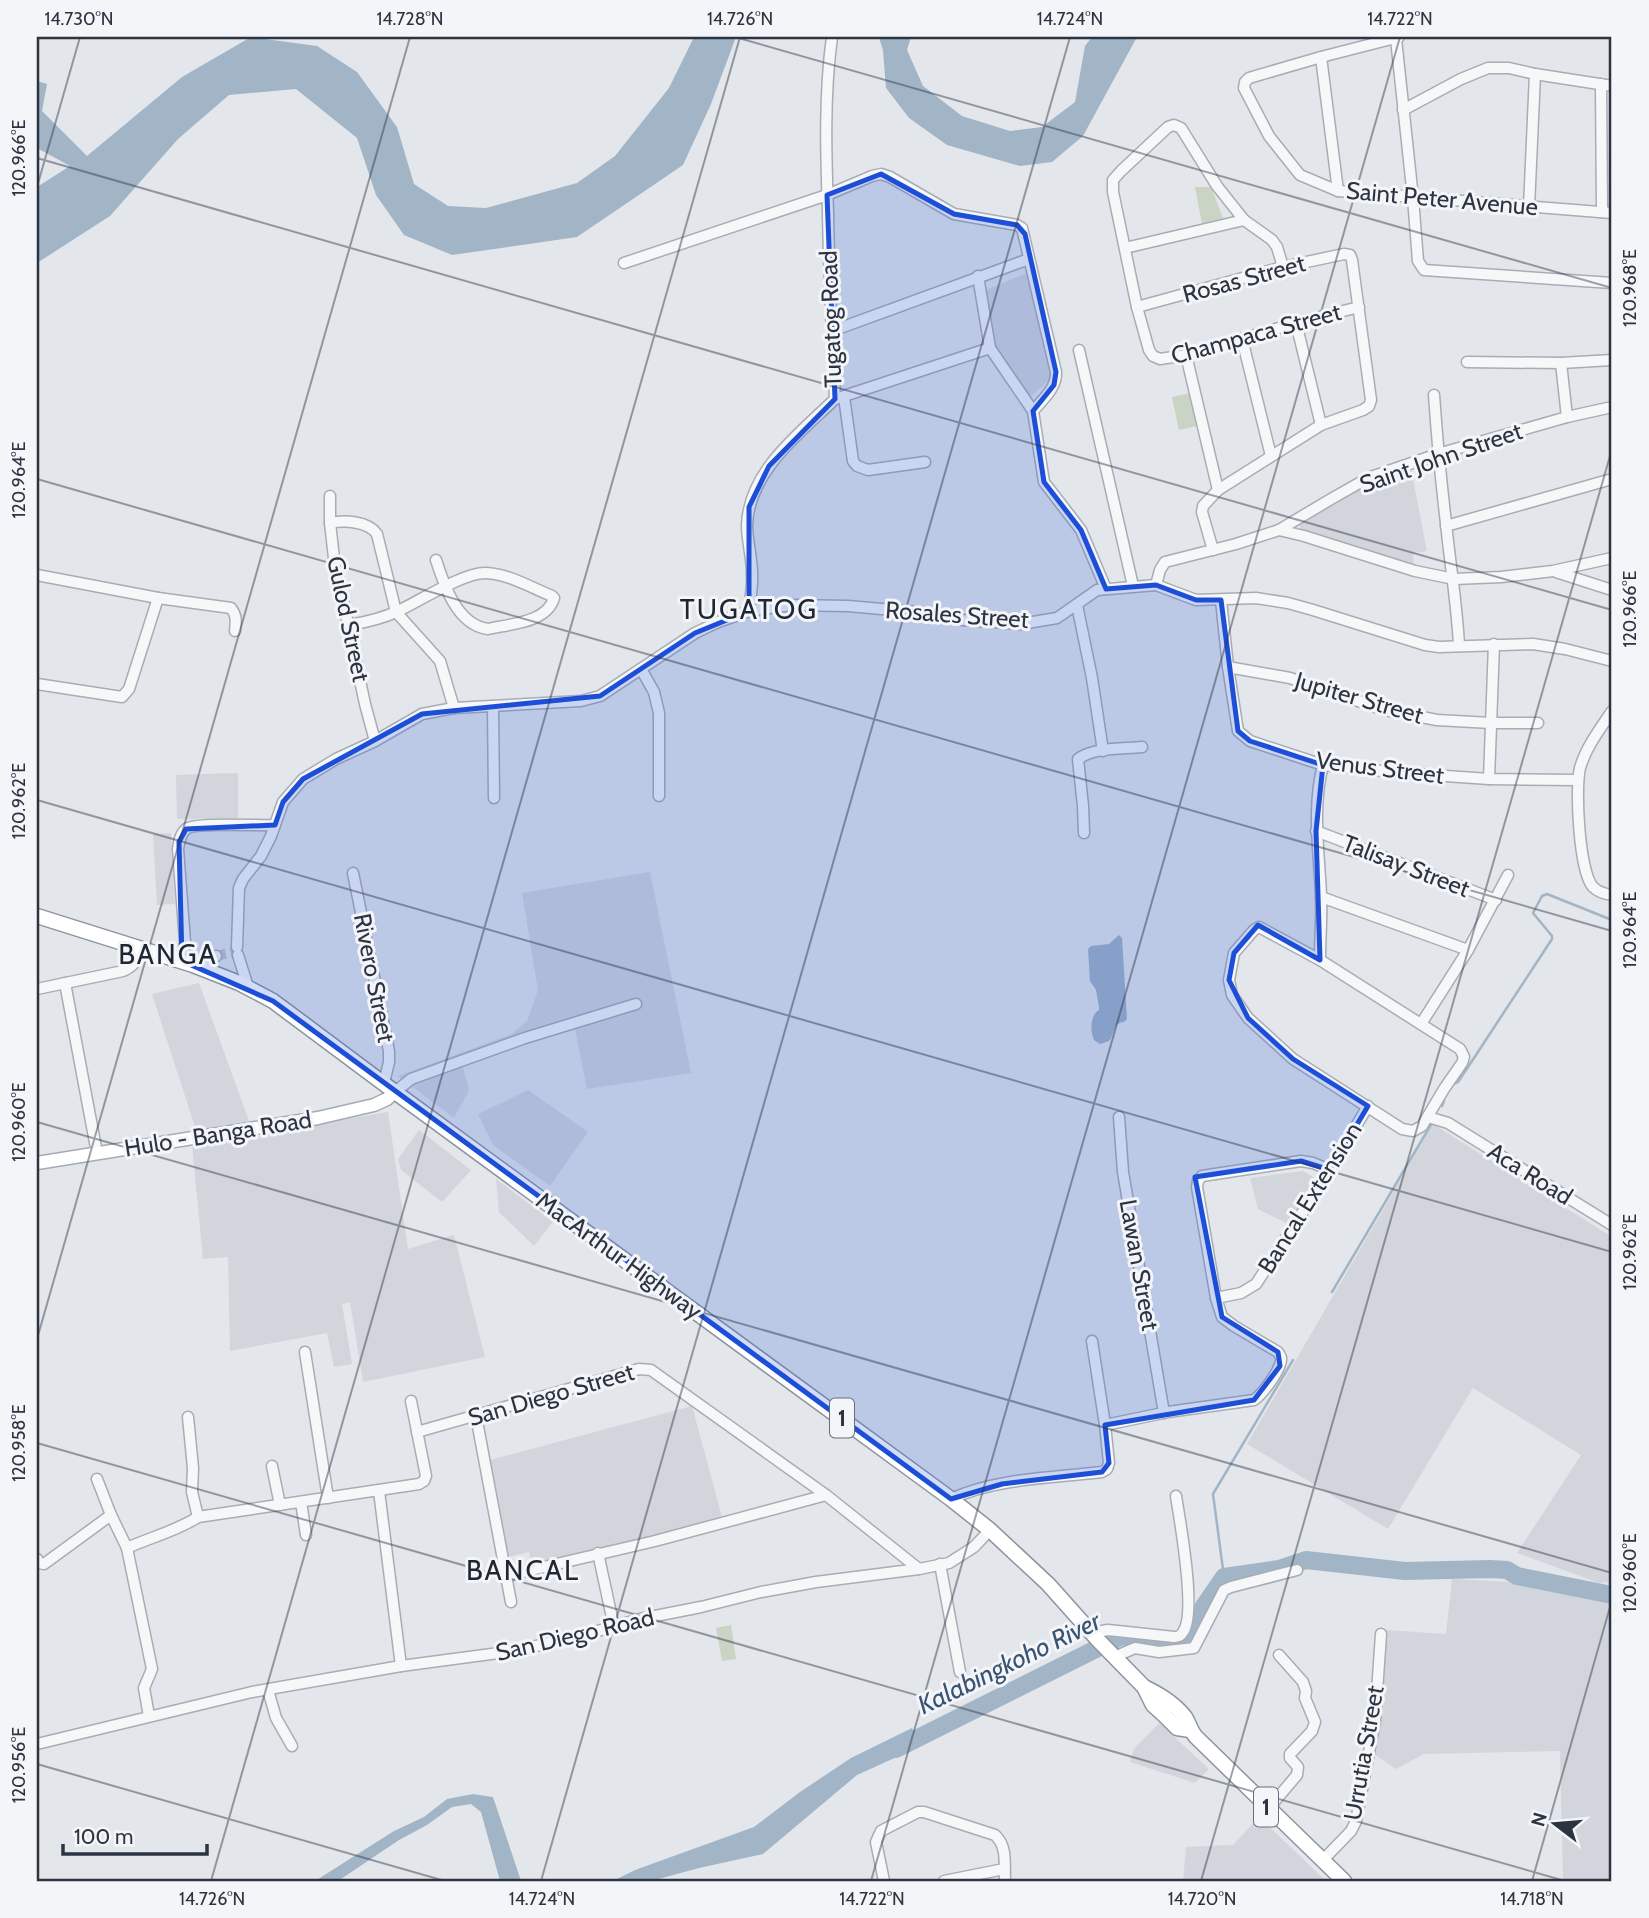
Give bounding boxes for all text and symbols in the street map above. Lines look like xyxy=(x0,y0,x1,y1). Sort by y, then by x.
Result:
text: 14.730°N xyxy=(44,8,114,30)
text: 14.728°N xyxy=(376,8,444,30)
text: 14.726°N xyxy=(707,8,773,30)
text: 14.724°N xyxy=(1037,8,1103,30)
text: 14.722°N xyxy=(1367,8,1433,30)
text: 120.966°E xyxy=(8,119,30,196)
street label: Saint Peter Avenue xyxy=(1345,176,1539,221)
street label: Rosas Street xyxy=(1179,248,1308,309)
text: 120.968°E xyxy=(1619,249,1641,327)
street label: Tugatog Road xyxy=(814,250,847,388)
street label: Champaca Street xyxy=(1168,297,1344,370)
street label: Saint John Street xyxy=(1356,416,1526,499)
text: 120.964°E xyxy=(8,441,30,519)
street label: Gulod Street xyxy=(321,553,376,684)
text: 120.966°E xyxy=(1619,570,1641,647)
district label: TUGATOG xyxy=(680,592,818,626)
street label: Rosales Street xyxy=(884,595,1030,634)
street label: Jupiter Street xyxy=(1291,665,1427,730)
street label: Venus Street xyxy=(1315,745,1446,790)
text: 120.962°E xyxy=(8,763,30,839)
street label: Talisay Street xyxy=(1339,828,1474,903)
text: 120.964°E xyxy=(1619,891,1641,969)
street label: Rivero Street xyxy=(348,911,401,1045)
district label: BANGA xyxy=(118,937,218,971)
text: 120.960°E xyxy=(8,1082,30,1162)
street label: Hulo - Banga Road xyxy=(122,1104,314,1163)
street label: Bancal Extension xyxy=(1252,1117,1368,1279)
street label: Aca Road xyxy=(1483,1136,1578,1211)
street label: MacArthur Highway xyxy=(531,1186,708,1325)
street label: Lawan Street xyxy=(1114,1197,1165,1333)
text: 120.962°E xyxy=(1619,1214,1641,1290)
street label: San Diego Street xyxy=(465,1357,637,1432)
road number: 1 xyxy=(830,1399,854,1438)
text: 120.958°E xyxy=(8,1404,30,1482)
text: 120.960°E xyxy=(1619,1533,1641,1613)
district label: BANCAL xyxy=(466,1553,580,1587)
street label: San Diego Road xyxy=(493,1602,657,1667)
water label: Kalabingkoho River xyxy=(912,1604,1107,1721)
street label: Urrutia Street xyxy=(1337,1683,1390,1823)
text: 120.956°E xyxy=(8,1727,30,1803)
road number: 1 xyxy=(1254,1788,1278,1826)
north arrow xyxy=(1520,1788,1590,1858)
text: N xyxy=(1526,1810,1552,1829)
scale bar xyxy=(63,1813,206,1857)
text: 100 m xyxy=(74,1824,133,1849)
text: 14.726°N xyxy=(179,1888,245,1910)
text: 14.724°N xyxy=(509,1888,575,1910)
text: 14.722°N xyxy=(839,1888,905,1910)
text: 14.720°N xyxy=(1168,1888,1236,1910)
text: 14.718°N xyxy=(1500,1888,1564,1910)

